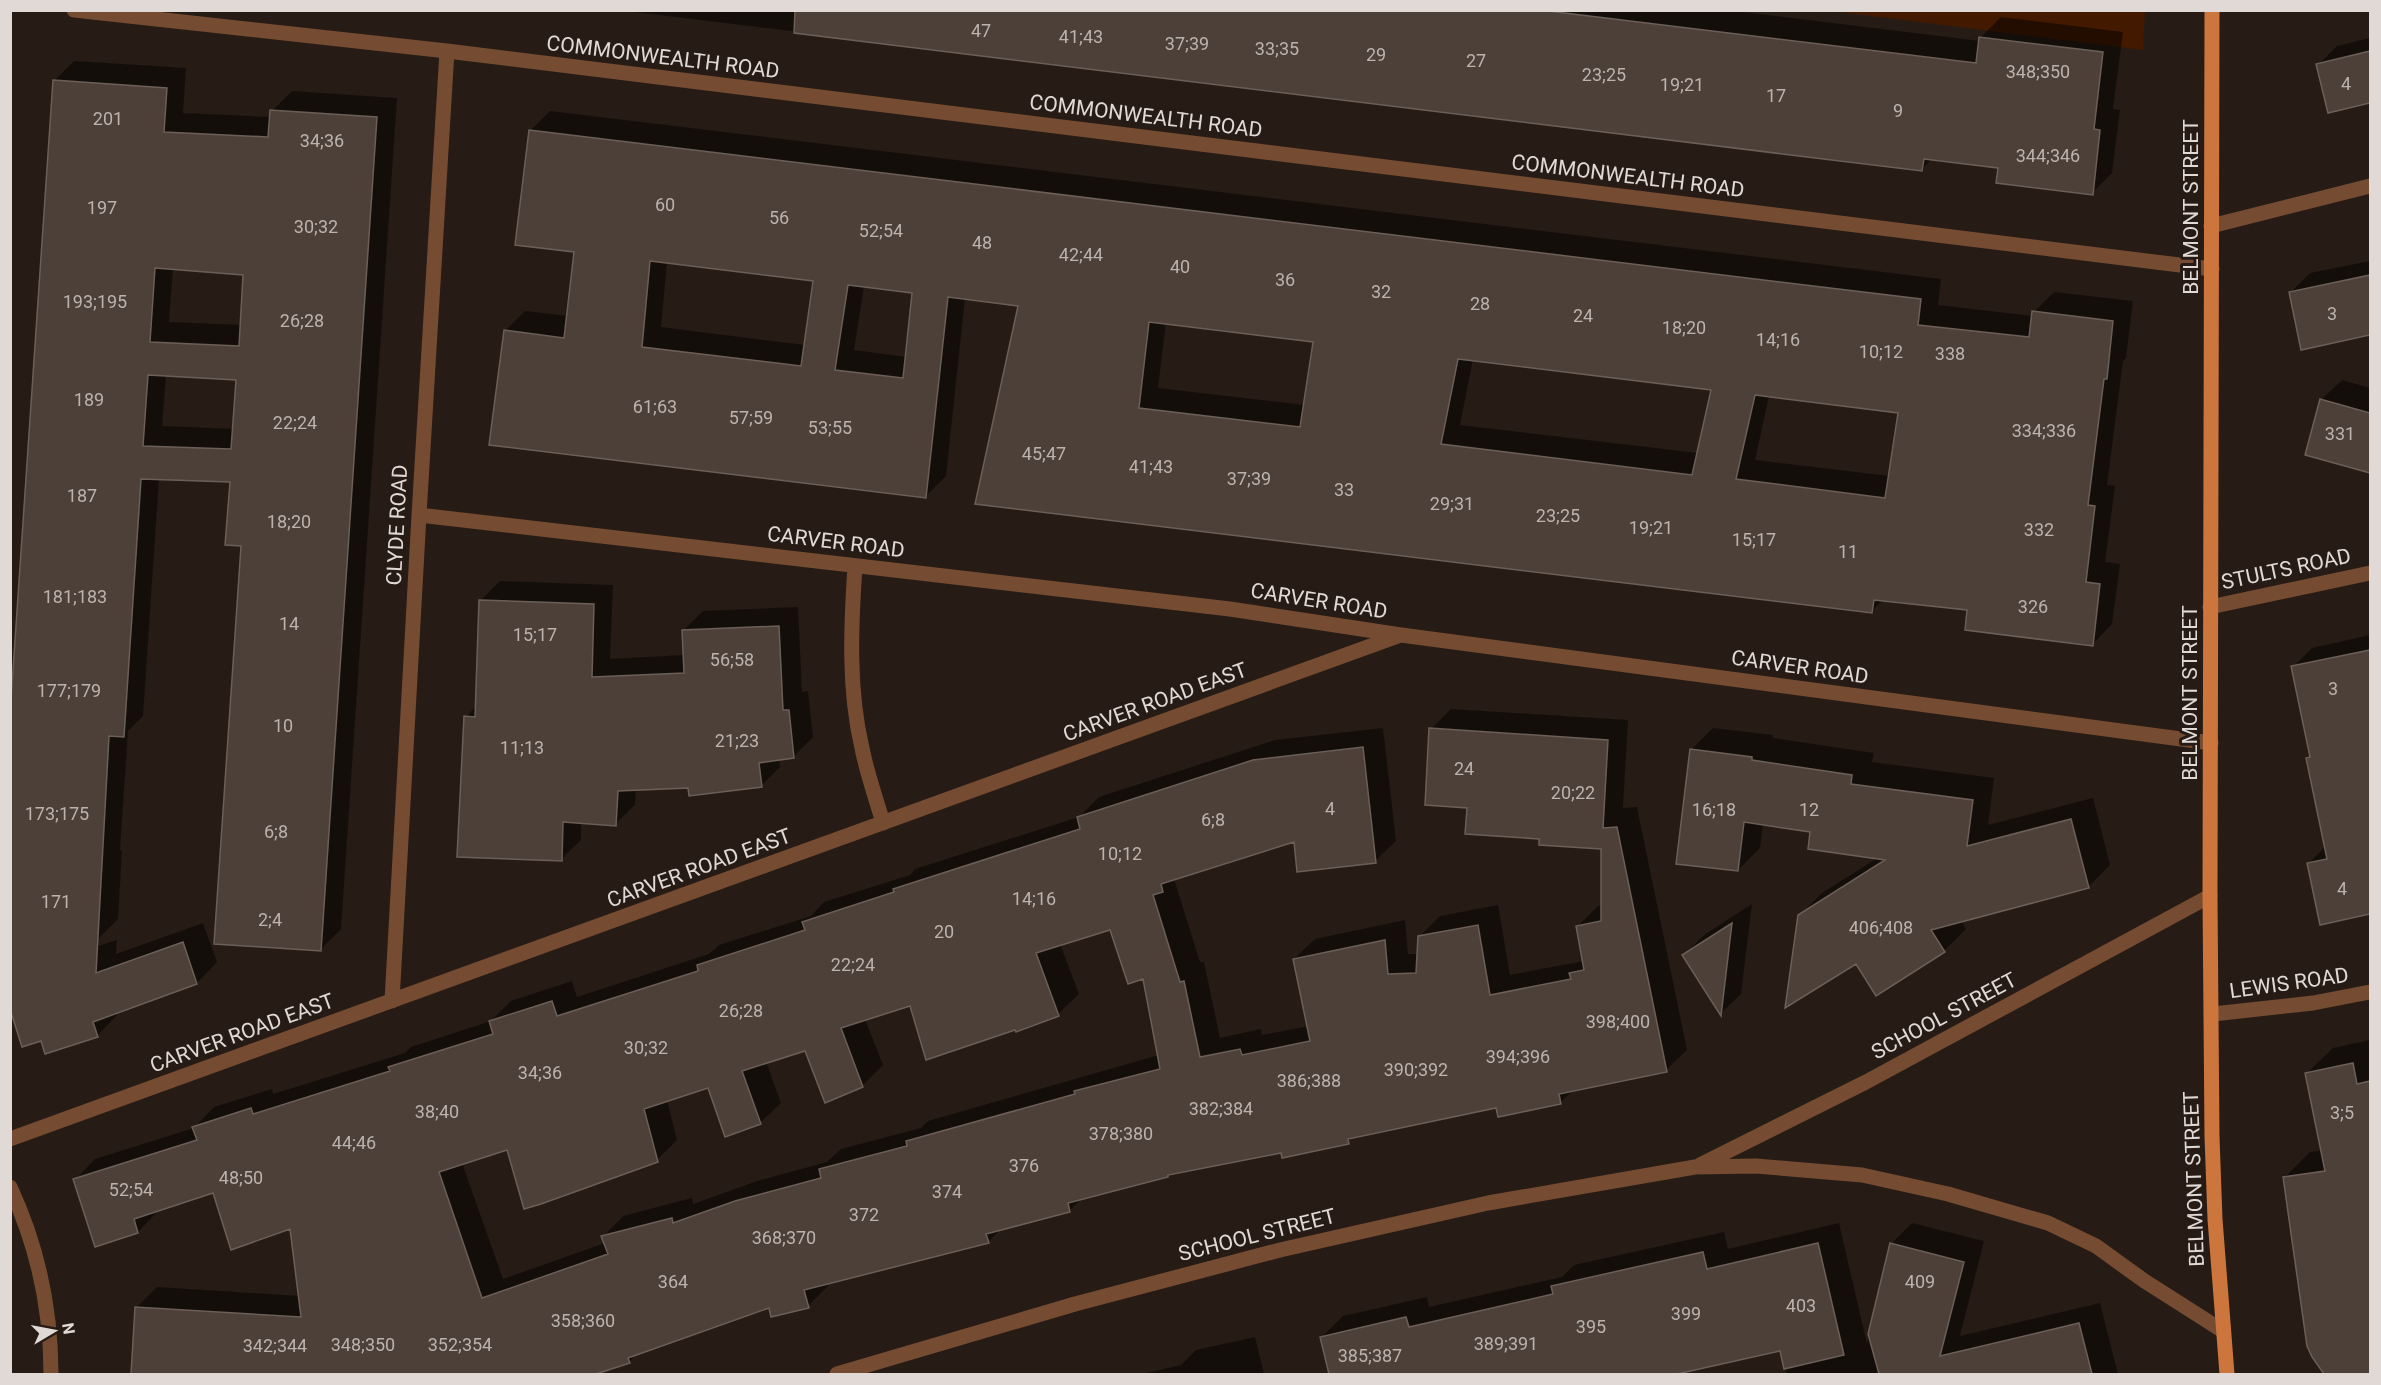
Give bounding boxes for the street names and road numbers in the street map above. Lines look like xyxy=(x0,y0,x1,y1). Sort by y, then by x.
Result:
street label: COMMONWEALTH ROAD xyxy=(545,31,781,83)
street label: COMMONWEALTH ROAD xyxy=(1028,90,1264,142)
street label: BELMONT STREET xyxy=(2179,119,2203,295)
street label: COMMONWEALTH ROAD xyxy=(1510,150,1746,202)
street label: CLYDE ROAD xyxy=(382,464,412,586)
street label: CARVER ROAD xyxy=(766,522,906,562)
street label: STULTS ROAD xyxy=(2219,544,2353,594)
street label: CARVER ROAD xyxy=(1249,578,1389,624)
street label: BELMONT STREET xyxy=(2178,605,2202,781)
street label: CARVER ROAD xyxy=(1730,645,1870,689)
street label: CARVER ROAD EAST xyxy=(1060,657,1251,746)
street label: CARVER ROAD EAST xyxy=(604,823,795,912)
street label: LEWIS ROAD xyxy=(2228,963,2350,1003)
street label: SCHOOL STREET xyxy=(1867,967,2021,1064)
street label: CARVER ROAD EAST xyxy=(147,988,338,1077)
street label: BELMONT STREET xyxy=(2179,1090,2209,1267)
street label: SCHOOL STREET xyxy=(1176,1204,1338,1266)

